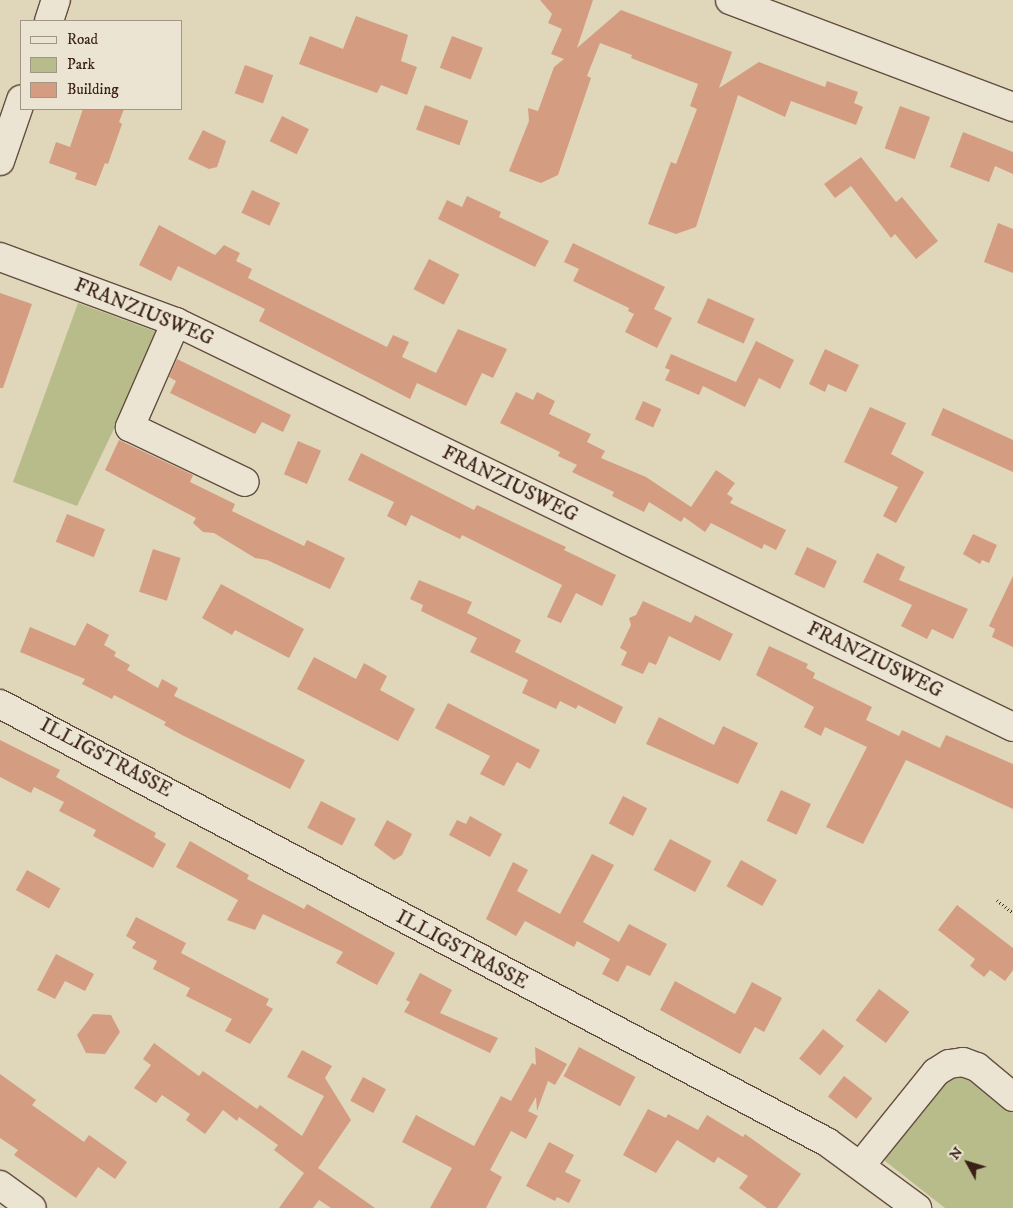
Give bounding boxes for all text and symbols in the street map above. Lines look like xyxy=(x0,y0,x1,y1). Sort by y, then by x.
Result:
legend xyxy=(20,20,182,110)
text: Road xyxy=(67,30,98,49)
text: Park xyxy=(67,55,95,74)
text: Building xyxy=(67,80,119,99)
street label: FRANZIUSWEG xyxy=(71,273,217,351)
street label: FRANZIUSWEG xyxy=(438,441,582,527)
street label: FRANZIUSWEG xyxy=(803,617,947,703)
street label: ILLIGSTRASSE xyxy=(36,713,176,803)
street label: ILLIGSTRASSE xyxy=(392,905,532,995)
north arrow xyxy=(943,1138,993,1188)
text: N xyxy=(946,1143,967,1164)

